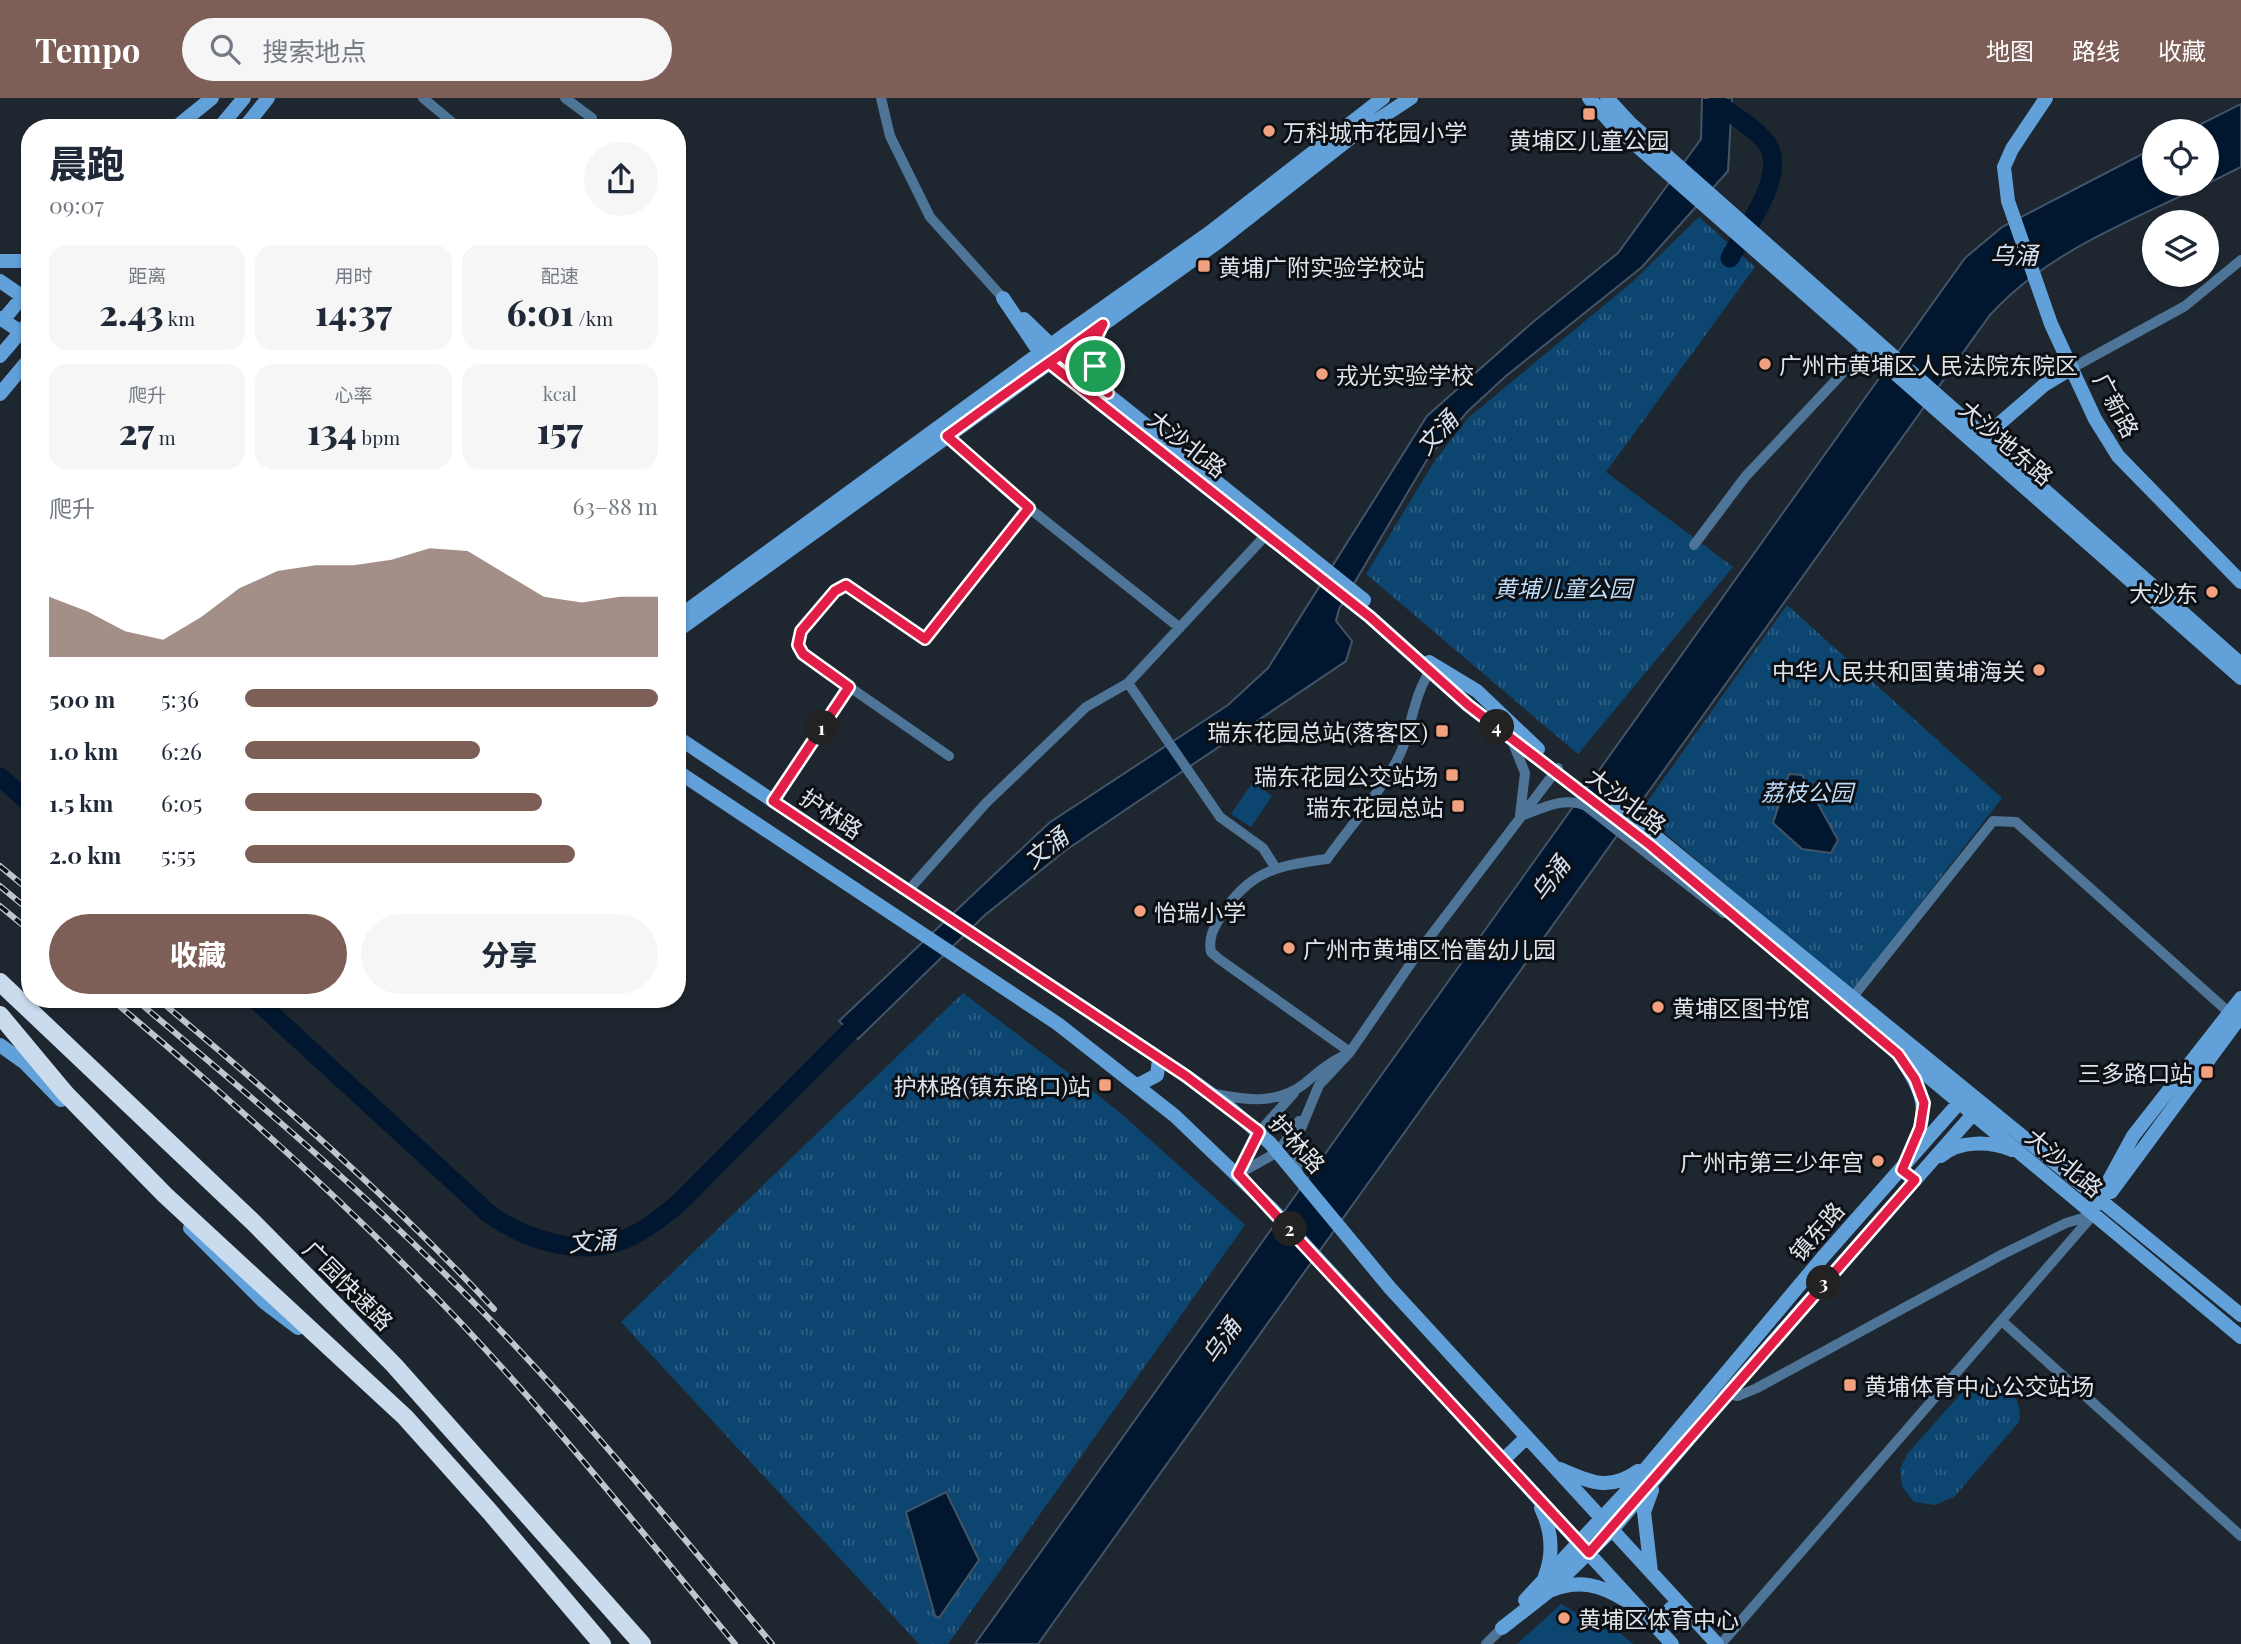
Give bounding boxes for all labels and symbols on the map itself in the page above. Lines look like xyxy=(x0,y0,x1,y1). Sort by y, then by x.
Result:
marker: 黄埔区儿童公园 xyxy=(1581,106,1597,122)
place label: 万科城市花园小学 xyxy=(1283,116,1467,147)
marker: 万科城市花园小学 xyxy=(1261,123,1277,139)
place label: 黄埔区儿童公园 xyxy=(1509,124,1670,155)
water label: 乌涌 xyxy=(1990,238,2041,270)
place label: 黄埔广附实验学校站 xyxy=(1218,251,1425,282)
marker: 黄埔广附实验学校站 xyxy=(1196,258,1212,274)
pin xyxy=(1065,336,1125,396)
place label: 广州市黄埔区人民法院东院区 xyxy=(1779,349,2078,380)
marker: 广州市黄埔区人民法院东院区 xyxy=(1757,356,1773,372)
place label: 戎光实验学校 xyxy=(1336,359,1474,390)
marker: 戎光实验学校 xyxy=(1314,366,1330,382)
street label: 广新路 xyxy=(2087,367,2147,443)
street label: 大沙地东路 xyxy=(1953,393,2061,491)
water label: 文涌 xyxy=(1408,401,1466,460)
street label: 大沙北路 xyxy=(1142,402,1234,484)
park label: 黄埔儿童公园 xyxy=(1494,572,1635,603)
place label: 大沙东 xyxy=(2129,577,2198,608)
marker: 大沙东 xyxy=(2204,584,2220,600)
place label: 中华人民共和国黄埔海关 xyxy=(1772,655,2025,686)
marker: 中华人民共和国黄埔海关 xyxy=(2031,662,2047,678)
pin: 1 xyxy=(804,710,840,746)
pin: 4 xyxy=(1480,710,1514,744)
place label: 瑞东花园总站(落客区) xyxy=(1207,716,1428,747)
marker: 瑞东花园总站(落客区) xyxy=(1434,723,1450,739)
place label: 瑞东花园公交站场 xyxy=(1254,760,1438,791)
street label: 大沙北路 xyxy=(1581,760,1673,840)
marker: 瑞东花园公交站场 xyxy=(1444,767,1460,783)
park label: 荔枝公园 xyxy=(1761,776,1856,807)
street label: 护林路 xyxy=(795,781,869,845)
place label: 瑞东花园总站 xyxy=(1306,791,1444,822)
marker: 瑞东花园总站 xyxy=(1450,798,1466,814)
water label: 文涌 xyxy=(1016,818,1076,874)
water label: 乌涌 xyxy=(1522,847,1578,907)
place label: 怡瑞小学 xyxy=(1154,896,1246,927)
marker: 怡瑞小学 xyxy=(1132,903,1148,919)
place label: 广州市黄埔区怡蕾幼儿园 xyxy=(1303,933,1556,964)
marker: 广州市黄埔区怡蕾幼儿园 xyxy=(1281,940,1297,956)
place label: 黄埔区图书馆 xyxy=(1672,992,1810,1023)
marker: 黄埔区图书馆 xyxy=(1650,999,1666,1015)
place label: 三多路口站 xyxy=(2078,1057,2193,1088)
marker: 三多路口站 xyxy=(2199,1064,2215,1080)
place label: 护林路(镇东路口)站 xyxy=(893,1070,1091,1101)
marker: 护林路(镇东路口)站 xyxy=(1097,1077,1113,1093)
street label: 护林路 xyxy=(1263,1107,1333,1179)
street label: 大沙北路 xyxy=(2020,1121,2110,1203)
place label: 广州市第三少年宫 xyxy=(1680,1146,1864,1177)
marker: 广州市第三少年宫 xyxy=(1870,1153,1886,1169)
street label: 镇东路 xyxy=(1782,1195,1850,1267)
pin: 2 xyxy=(1272,1212,1308,1246)
water label: 文涌 xyxy=(567,1222,620,1258)
street label: 广园快速路 xyxy=(297,1233,401,1337)
pin: 3 xyxy=(1806,1266,1842,1300)
water label: 乌涌 xyxy=(1193,1309,1249,1369)
place label: 黄埔体育中心公交站场 xyxy=(1864,1370,2094,1401)
marker: 黄埔体育中心公交站场 xyxy=(1842,1377,1858,1393)
place label: 黄埔区体育中心 xyxy=(1578,1603,1739,1634)
marker: 黄埔区体育中心 xyxy=(1556,1610,1572,1626)

